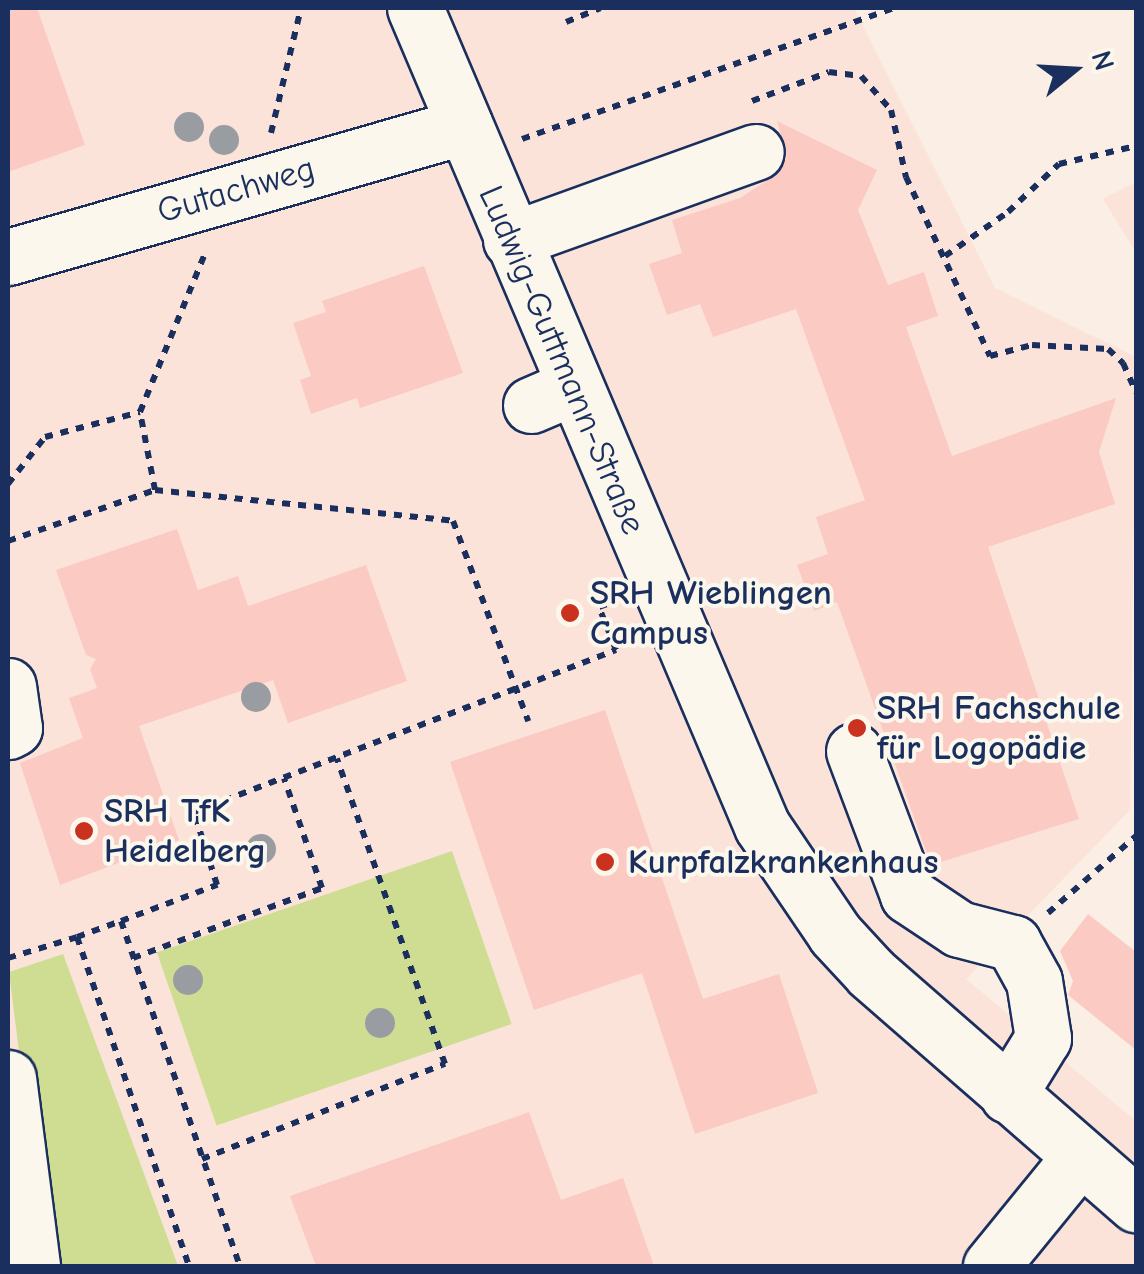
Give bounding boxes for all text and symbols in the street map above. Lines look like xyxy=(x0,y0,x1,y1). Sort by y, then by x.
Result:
north arrow xyxy=(1024,20,1124,120)
text: N xyxy=(1084,47,1121,74)
street label: Gutachweg xyxy=(152,147,320,233)
street label: Ludwig-Guttmann-Straße xyxy=(470,180,654,540)
place label: SRH Wieblingen Campus xyxy=(590,572,832,654)
marker: SRH Wieblingen Campus xyxy=(559,602,581,624)
place label: SRH Fachschule für Logopädie xyxy=(877,687,1120,769)
marker: SRH Fachschule für Logopädie xyxy=(846,717,868,739)
place label: SRH TfK Heidelberg xyxy=(104,790,266,872)
marker: SRH TfK Heidelberg xyxy=(73,820,95,842)
place label: Kurpfalzkrankenhaus xyxy=(628,841,938,883)
marker: Kurpfalzkrankenhaus xyxy=(592,849,618,875)

